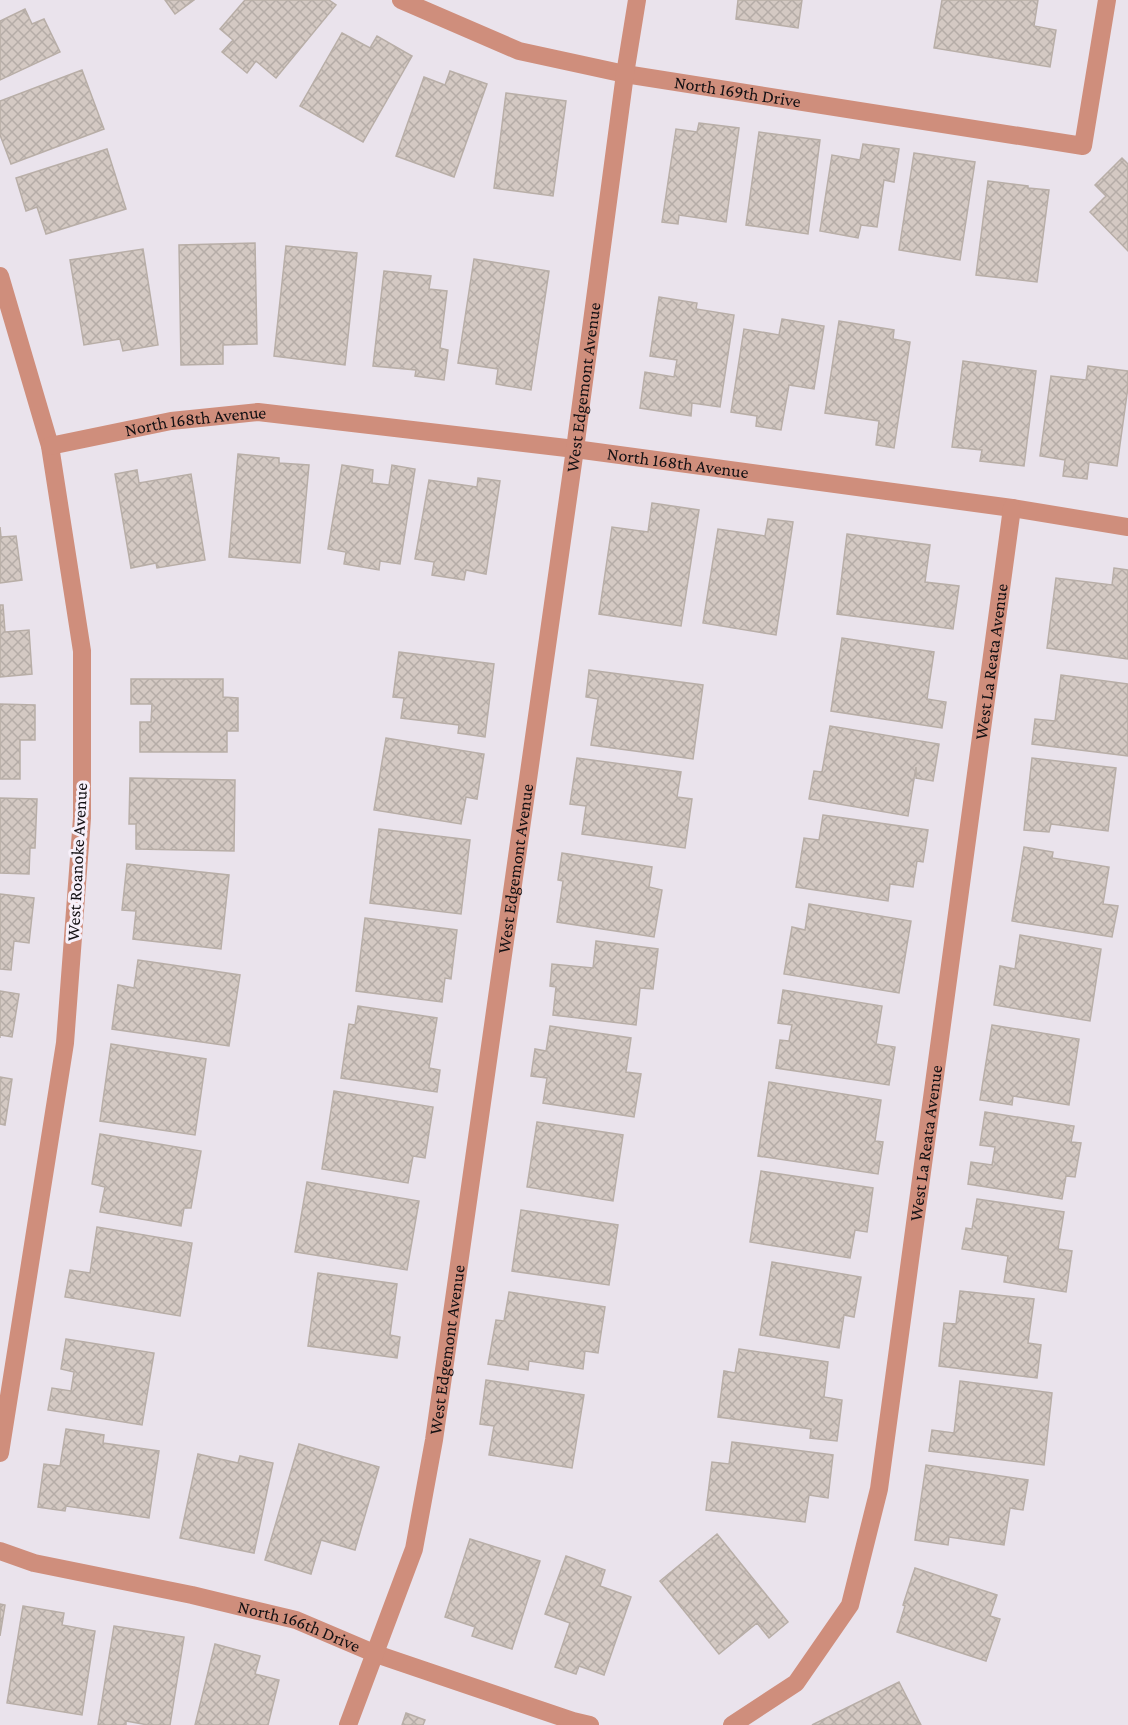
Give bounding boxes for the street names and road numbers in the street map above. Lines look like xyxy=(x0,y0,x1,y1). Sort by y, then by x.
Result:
street label: North 169th Drive xyxy=(673,72,803,112)
street label: West Edgemont Avenue xyxy=(562,301,604,474)
street label: North 168th Avenue xyxy=(123,402,268,440)
street label: North 168th Avenue xyxy=(606,443,750,482)
street label: West La Reata Avenue xyxy=(971,582,1012,741)
street label: West Roanoke Avenue xyxy=(63,782,91,942)
street label: West Edgemont Avenue xyxy=(493,782,537,955)
street label: West La Reata Avenue xyxy=(905,1064,946,1223)
street label: West Edgemont Avenue xyxy=(425,1263,469,1436)
street label: North 166th Drive xyxy=(236,1596,364,1656)

